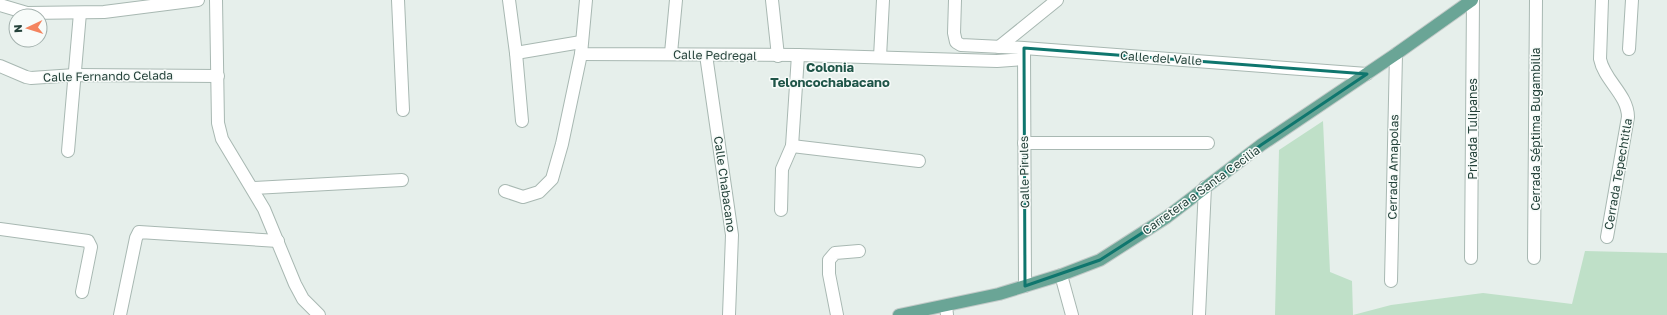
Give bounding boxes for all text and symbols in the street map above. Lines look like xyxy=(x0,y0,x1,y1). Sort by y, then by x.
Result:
north arrow xyxy=(8,8,48,48)
text: N xyxy=(11,24,24,33)
street label: Calle Pedregal xyxy=(673,47,757,63)
street label: Cerrada Séptima Bugambilia xyxy=(1528,47,1543,211)
street label: Calle del Valle xyxy=(1119,48,1203,68)
district label: Colonia Teloncochabacano xyxy=(770,59,890,90)
street label: Calle Fernando Celada xyxy=(43,67,173,85)
street label: Privada Tulipanes xyxy=(1465,78,1480,180)
street label: Cerrada Amapolas xyxy=(1385,114,1401,220)
street label: Cerrada Tepechtitla xyxy=(1601,117,1635,231)
street label: Calle Chabacano xyxy=(711,135,739,233)
street label: Calle Pirules xyxy=(1016,136,1032,208)
street label: Carretera a Santa Cecilia xyxy=(1139,142,1263,238)

